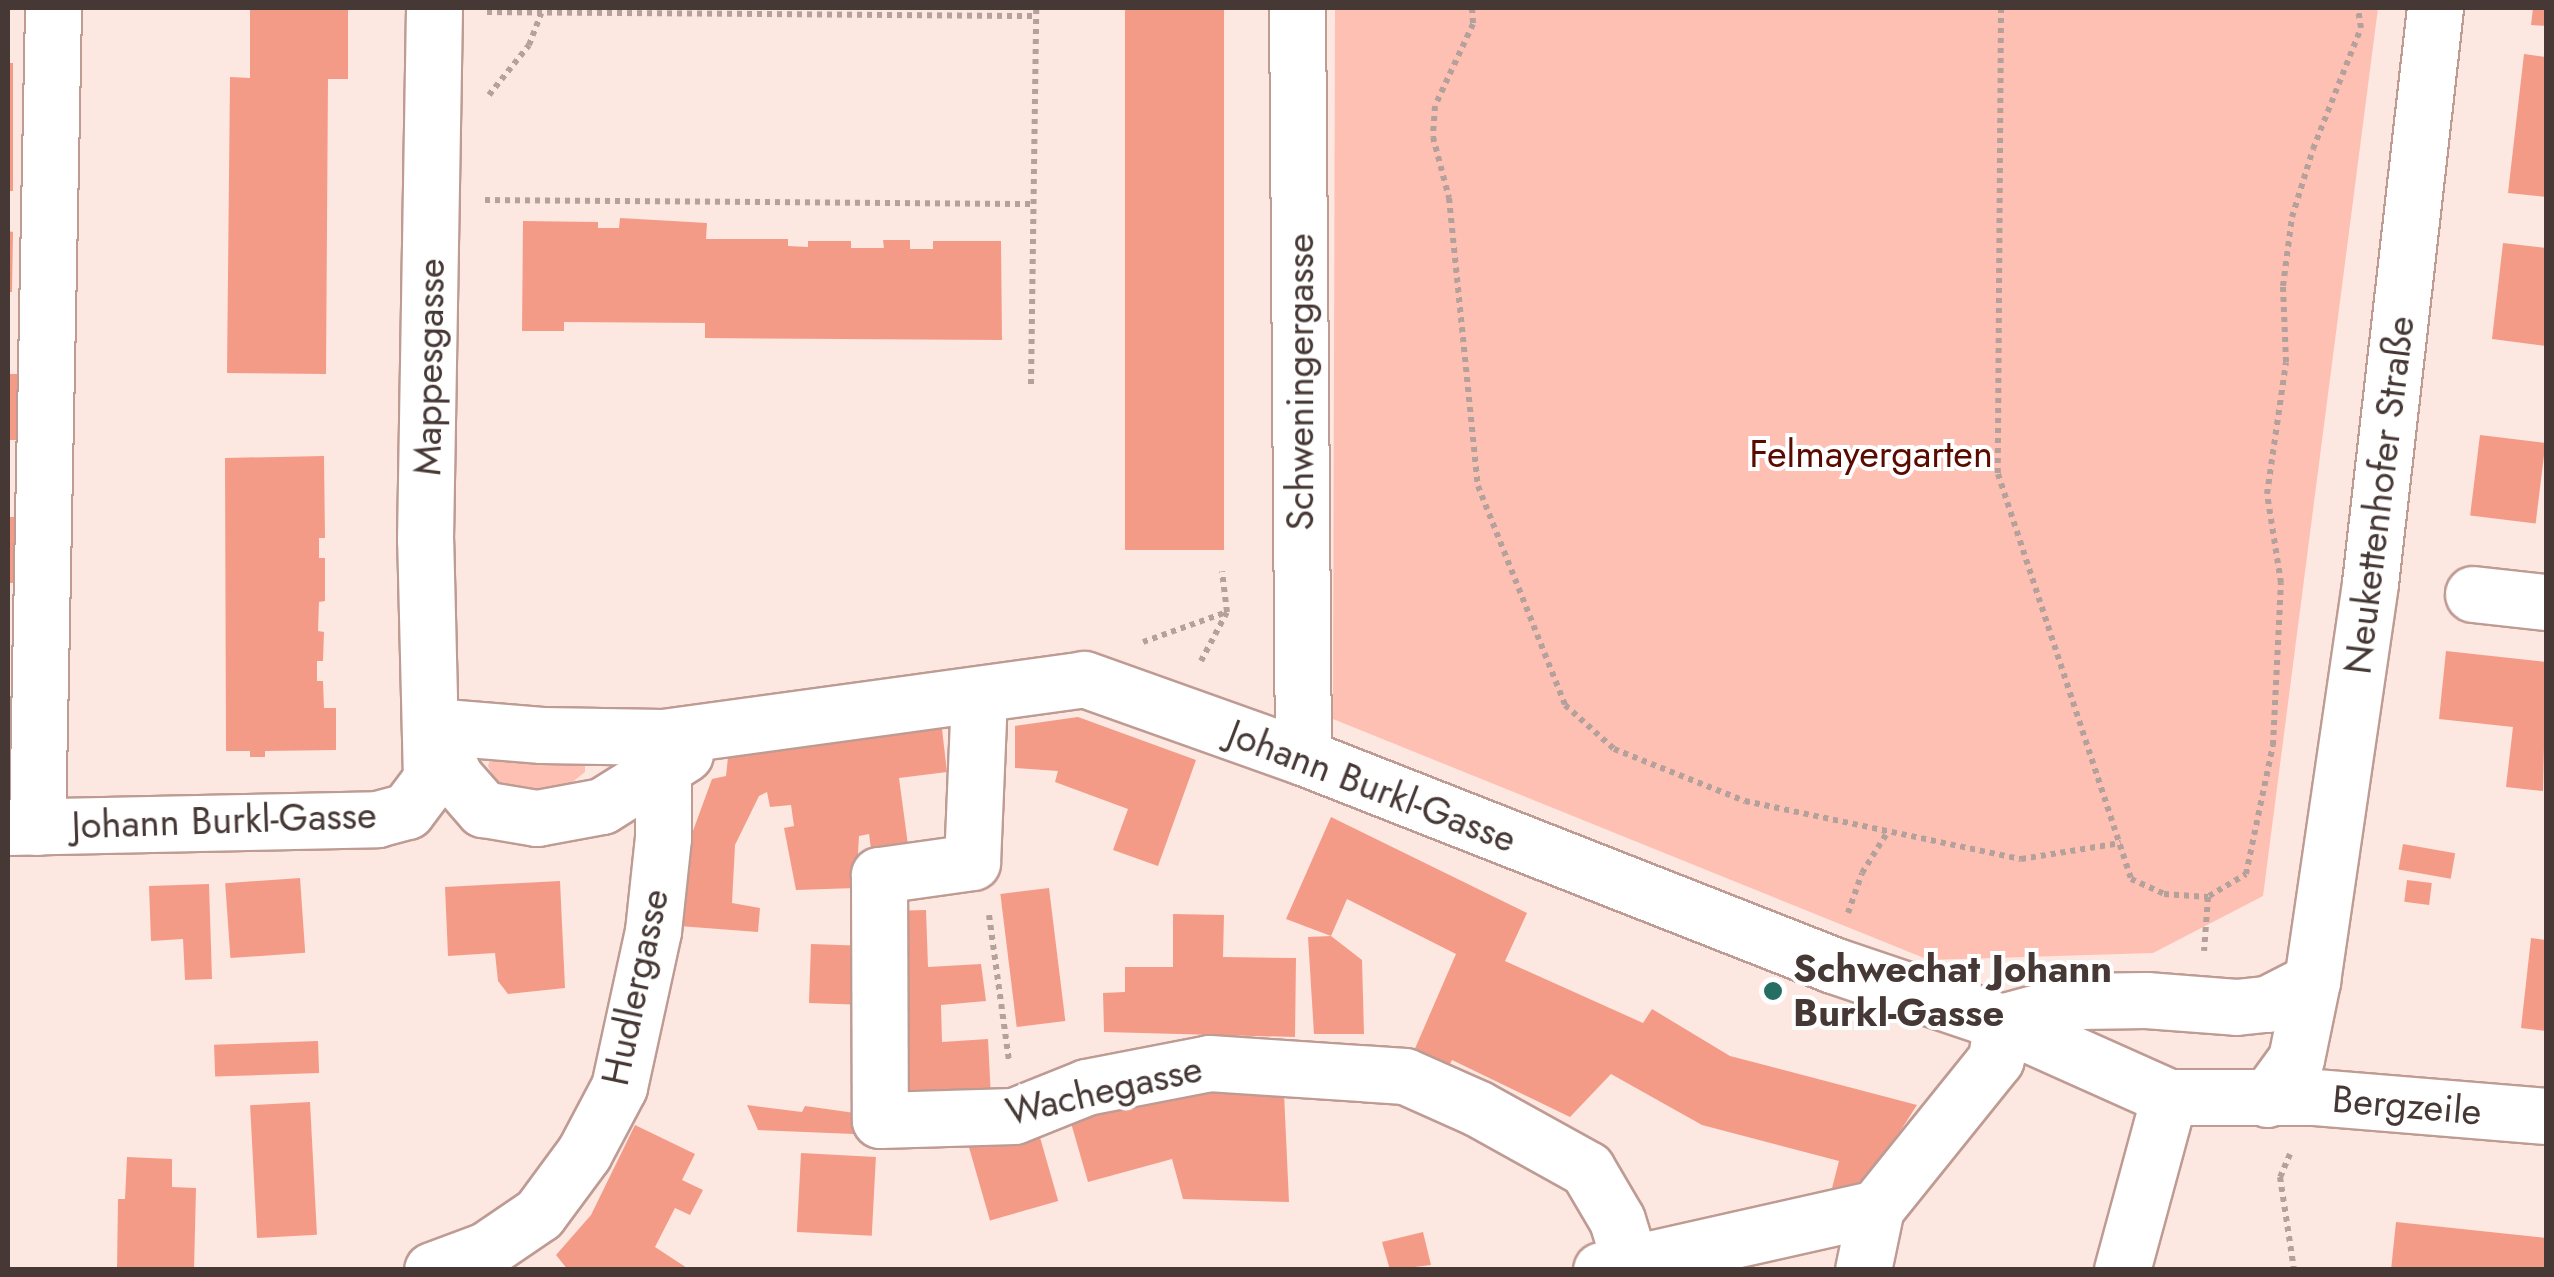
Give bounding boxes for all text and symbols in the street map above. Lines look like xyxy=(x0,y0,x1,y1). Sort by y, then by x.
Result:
street label: Schweningergasse xyxy=(1277,233,1323,531)
street label: Mappesgasse xyxy=(404,258,454,476)
street label: Neukettenhofer Straße xyxy=(2334,313,2424,677)
park label: Felmayergarten xyxy=(1749,431,1993,477)
street label: Johann Burkl-Gasse xyxy=(1221,710,1523,862)
street label: Johann Burkl-Gasse xyxy=(71,792,377,848)
street label: Hudlergasse xyxy=(592,885,678,1089)
place label: Schwechat Johann Burkl-Gasse xyxy=(1793,946,2112,1036)
marker: Schwechat Johann Burkl-Gasse xyxy=(1762,980,1784,1002)
street label: Wachegasse xyxy=(1001,1045,1207,1135)
street label: Bergzeile xyxy=(2331,1076,2483,1134)

